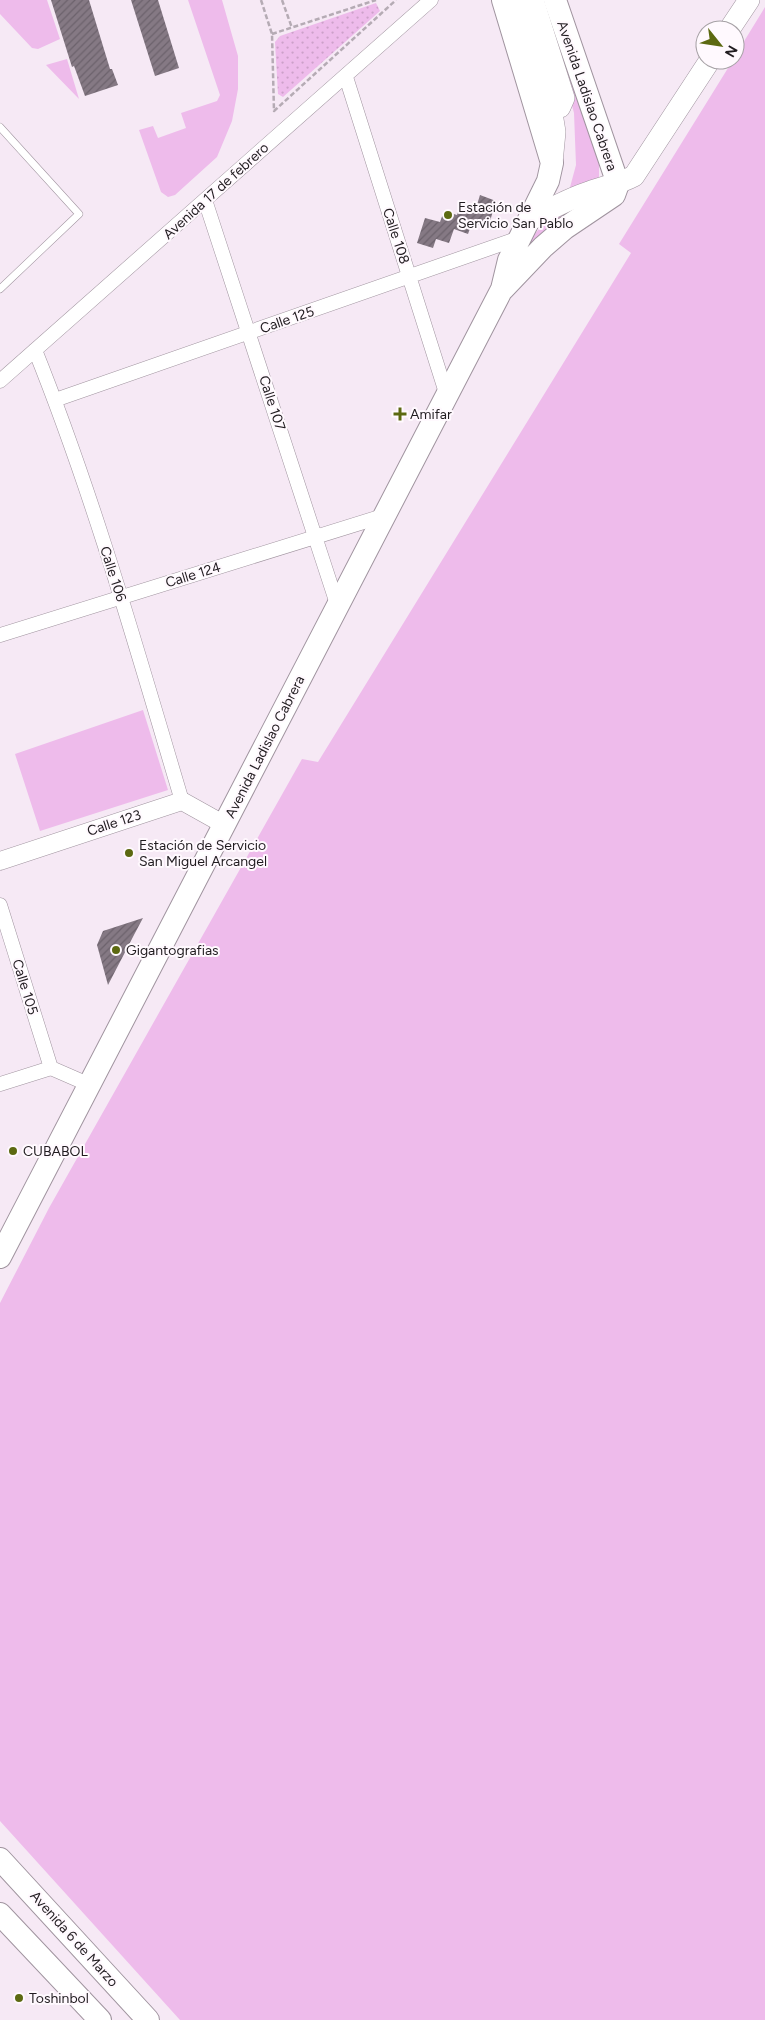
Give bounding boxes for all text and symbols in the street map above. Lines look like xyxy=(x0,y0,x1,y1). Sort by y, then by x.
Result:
street label: Avenida Ladislao Cabrera xyxy=(553,19,621,173)
north arrow xyxy=(695,20,745,70)
text: N xyxy=(721,42,741,60)
street label: Avenida 17 de febrero xyxy=(160,139,272,243)
place label: Estación de Servicio San Pablo xyxy=(458,199,573,232)
street label: Calle 108 xyxy=(379,206,413,266)
marker: Estación de Servicio San Pablo xyxy=(442,209,454,221)
street label: Calle 125 xyxy=(258,303,316,337)
street label: Calle 107 xyxy=(255,373,289,433)
place label: Amifar xyxy=(410,406,452,423)
marker: Amifar xyxy=(394,408,406,420)
street label: Calle 106 xyxy=(96,544,130,604)
street label: Calle 124 xyxy=(163,558,223,591)
street label: Avenida Ladislao Cabrera xyxy=(222,673,308,821)
street label: Calle 123 xyxy=(85,806,143,840)
place label: Estación de Servicio San Miguel Arcangel xyxy=(139,837,267,870)
marker: Estación de Servicio San Miguel Arcangel xyxy=(123,847,135,859)
place label: Gigantografias xyxy=(126,942,219,959)
marker: Gigantografias xyxy=(110,944,122,956)
street label: Calle 105 xyxy=(8,957,42,1017)
place label: CUBABOL xyxy=(23,1143,88,1160)
marker: CUBABOL xyxy=(7,1145,19,1157)
street label: Avenida 6 de Marzo xyxy=(26,1887,122,1991)
place label: Toshinbol xyxy=(29,1990,89,2007)
marker: Toshinbol xyxy=(13,1992,25,2004)

